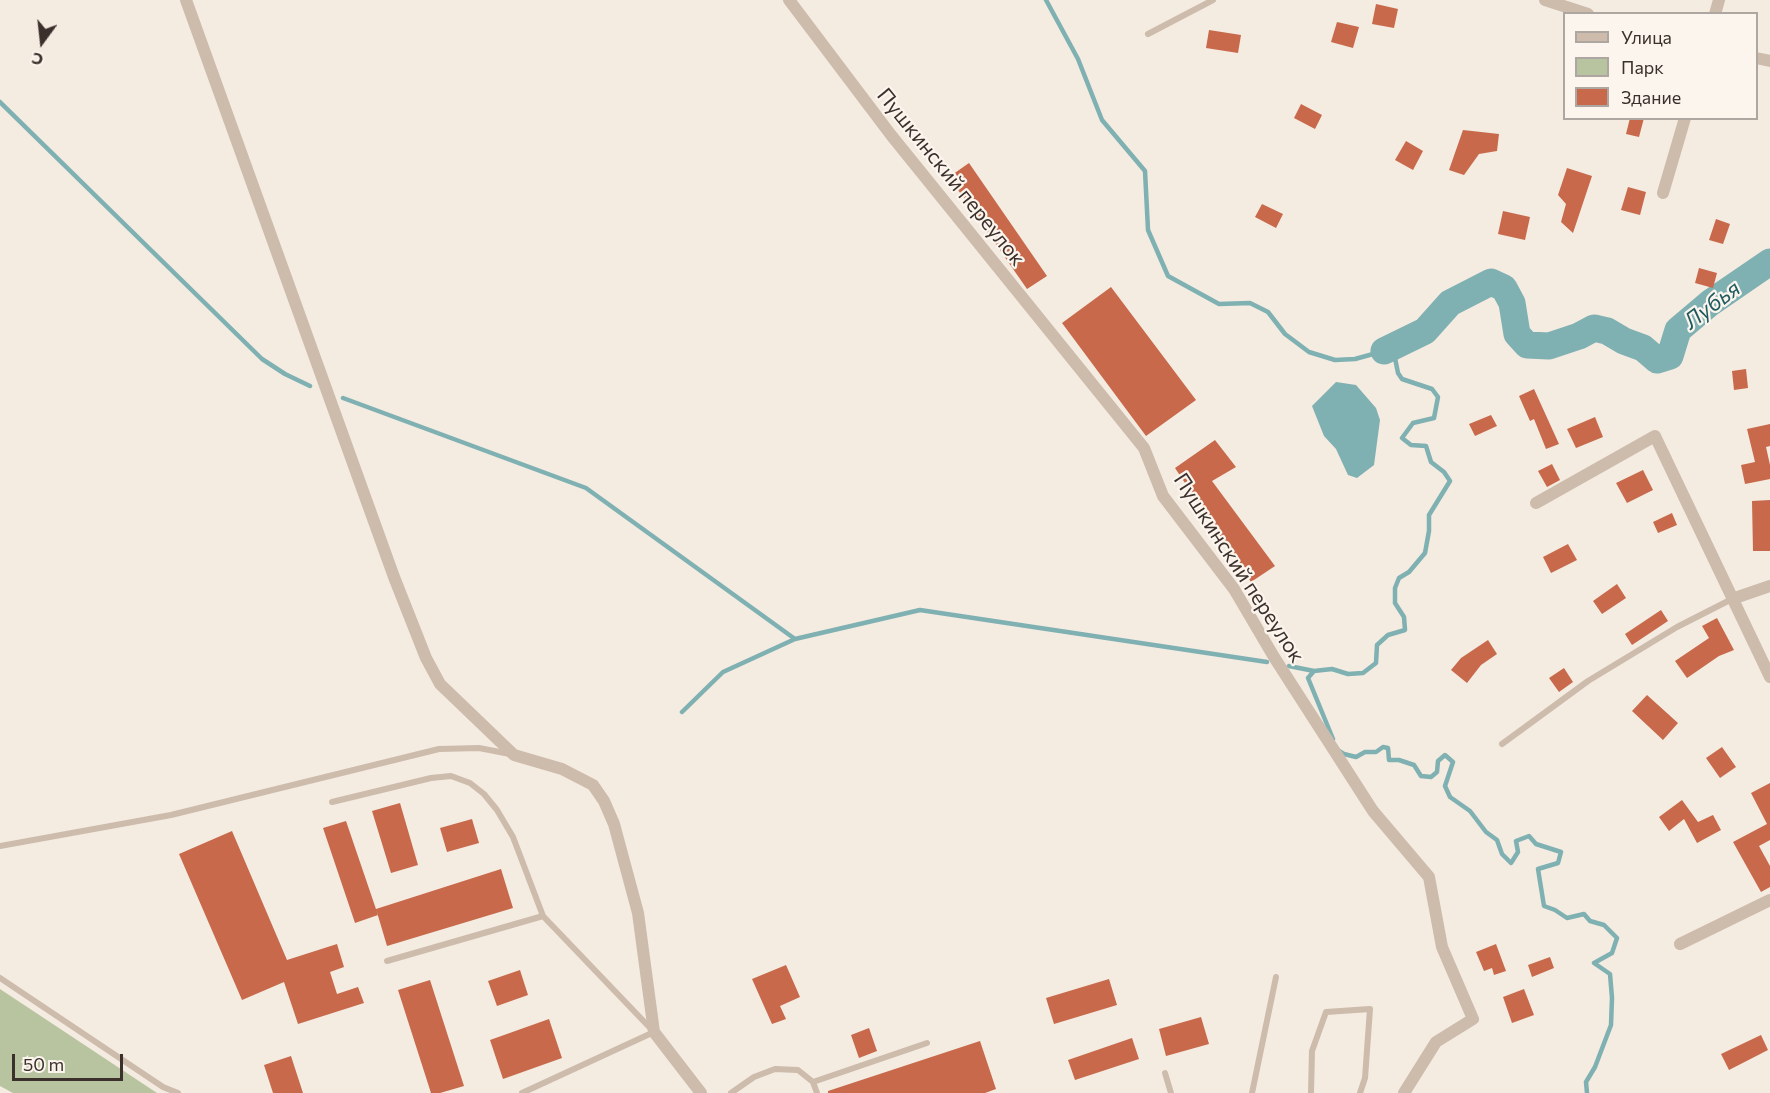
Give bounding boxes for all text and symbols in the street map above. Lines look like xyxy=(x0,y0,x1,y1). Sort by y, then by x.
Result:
north arrow xyxy=(12,12,72,72)
legend xyxy=(1563,12,1758,120)
text: Улица xyxy=(1621,26,1672,48)
text: С xyxy=(29,49,45,70)
text: Парк xyxy=(1621,56,1664,78)
street label: Пушкинский переулок xyxy=(872,83,1030,271)
text: Здание xyxy=(1621,86,1681,108)
water label: Лубья xyxy=(1678,275,1746,335)
street label: Пушкинский переулок xyxy=(1168,468,1310,668)
scale bar xyxy=(15,1042,126,1080)
text: 50 m xyxy=(23,1053,64,1075)

